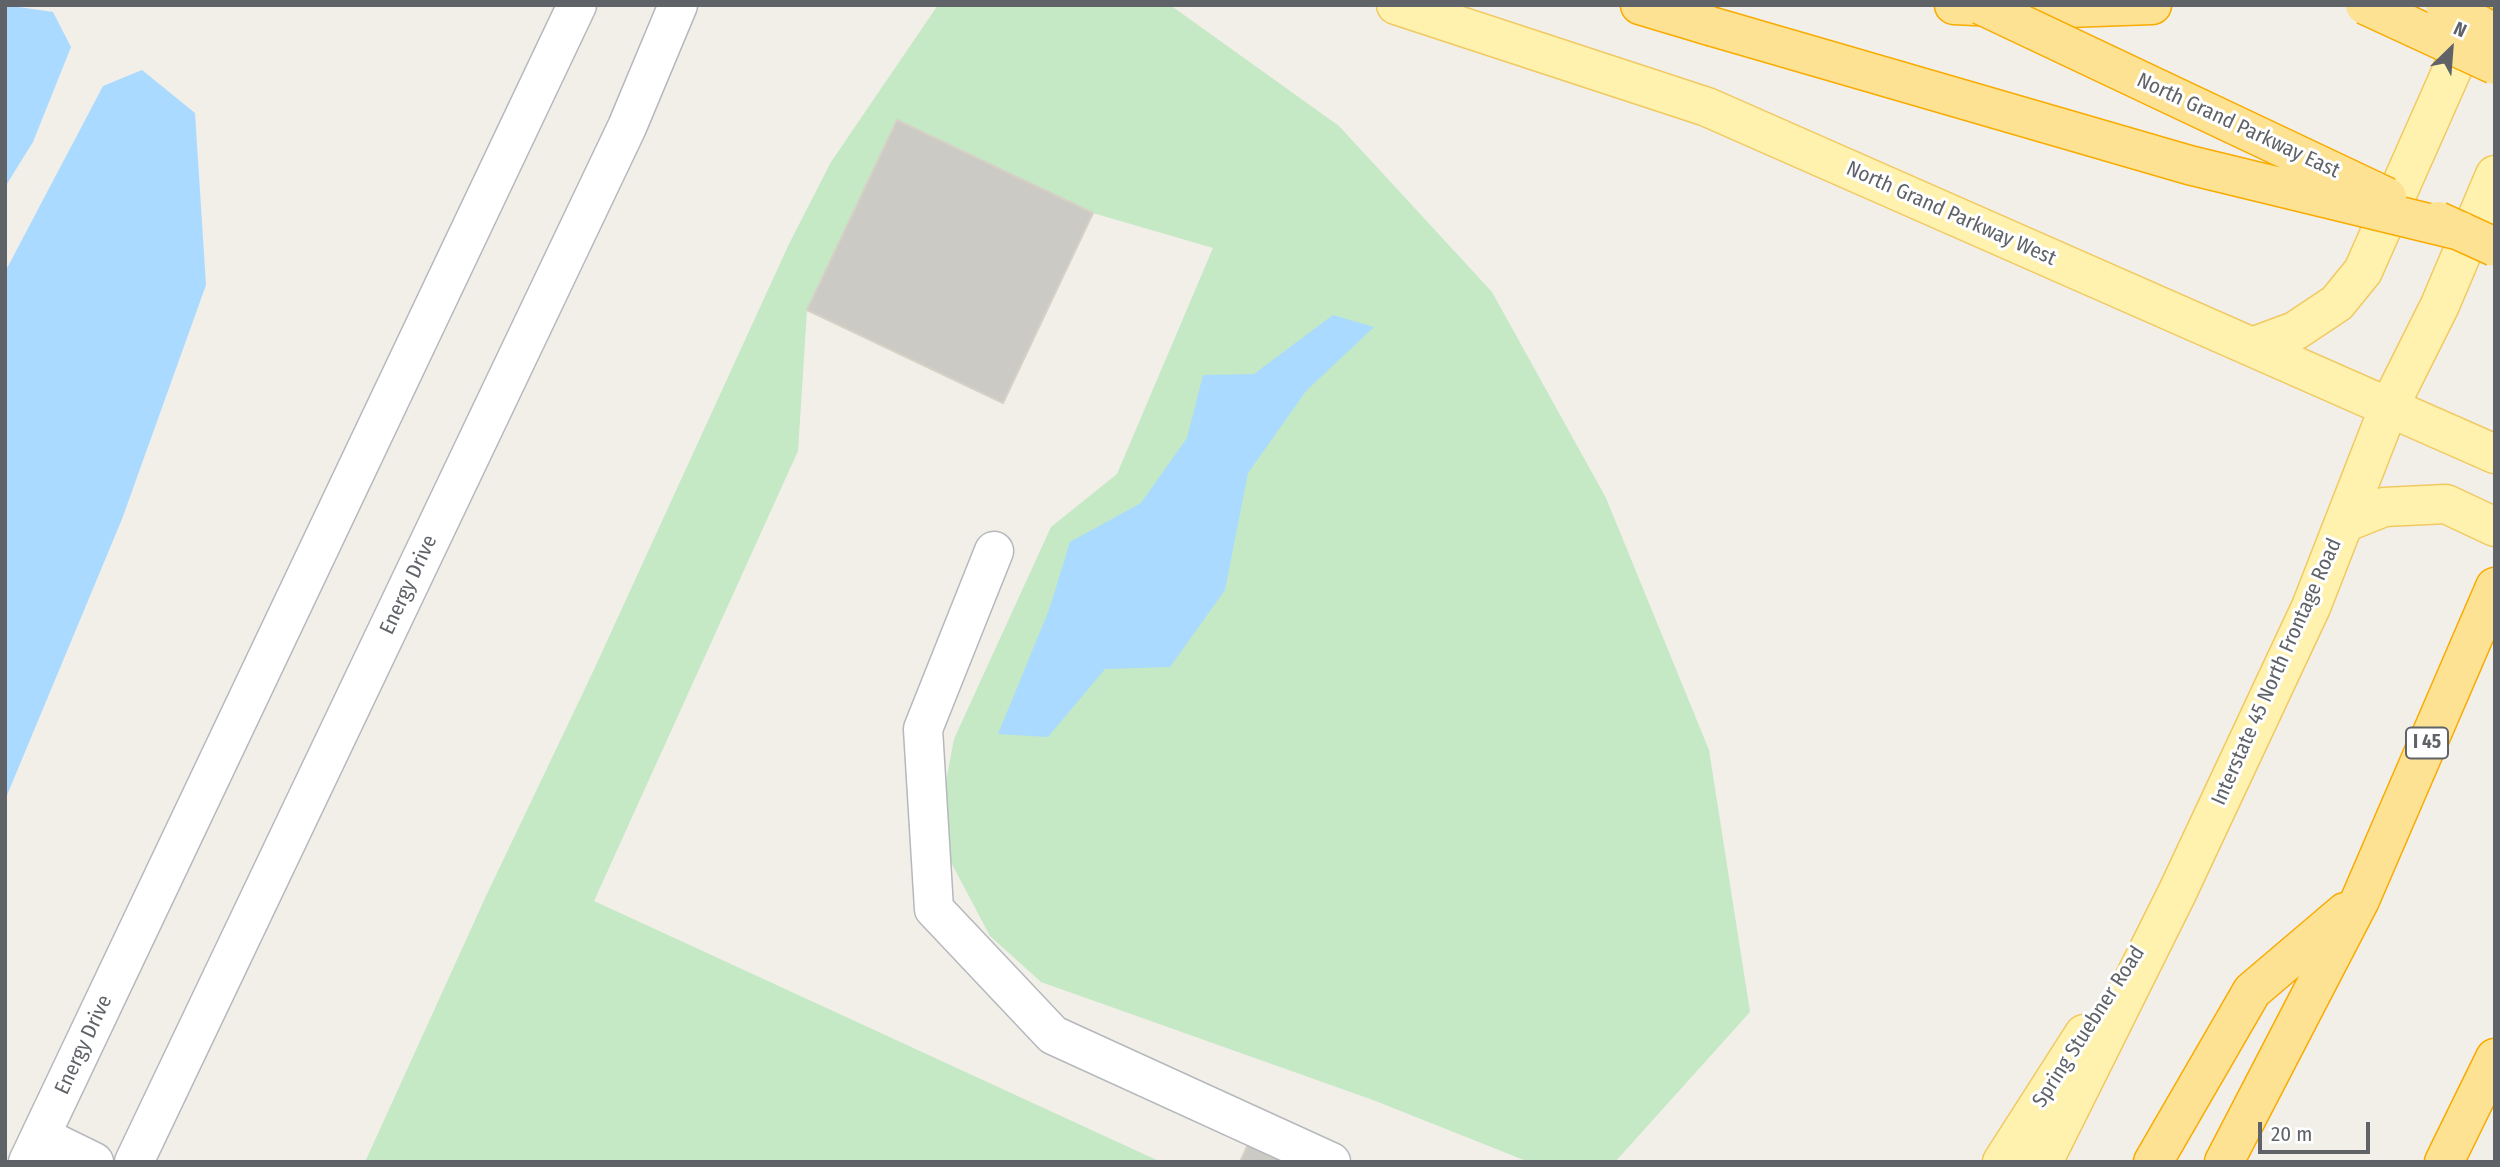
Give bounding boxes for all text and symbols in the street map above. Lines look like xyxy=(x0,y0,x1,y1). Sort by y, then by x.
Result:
north arrow xyxy=(2416,14,2486,84)
text: N xyxy=(2450,17,2470,42)
street label: North Grand Parkway East xyxy=(2133,68,2343,184)
street label: North Grand Parkway West xyxy=(1842,156,2060,272)
street label: Energy Drive xyxy=(375,531,443,639)
street label: Interstate 45 North Frontage Road xyxy=(2207,535,2347,809)
road number: I 45 xyxy=(2406,728,2448,758)
street label: Spring Stuebner Road xyxy=(2027,942,2151,1112)
street label: Energy Drive xyxy=(50,991,118,1099)
scale bar xyxy=(2262,1108,2374,1152)
text: 20 m xyxy=(2271,1121,2312,1147)

